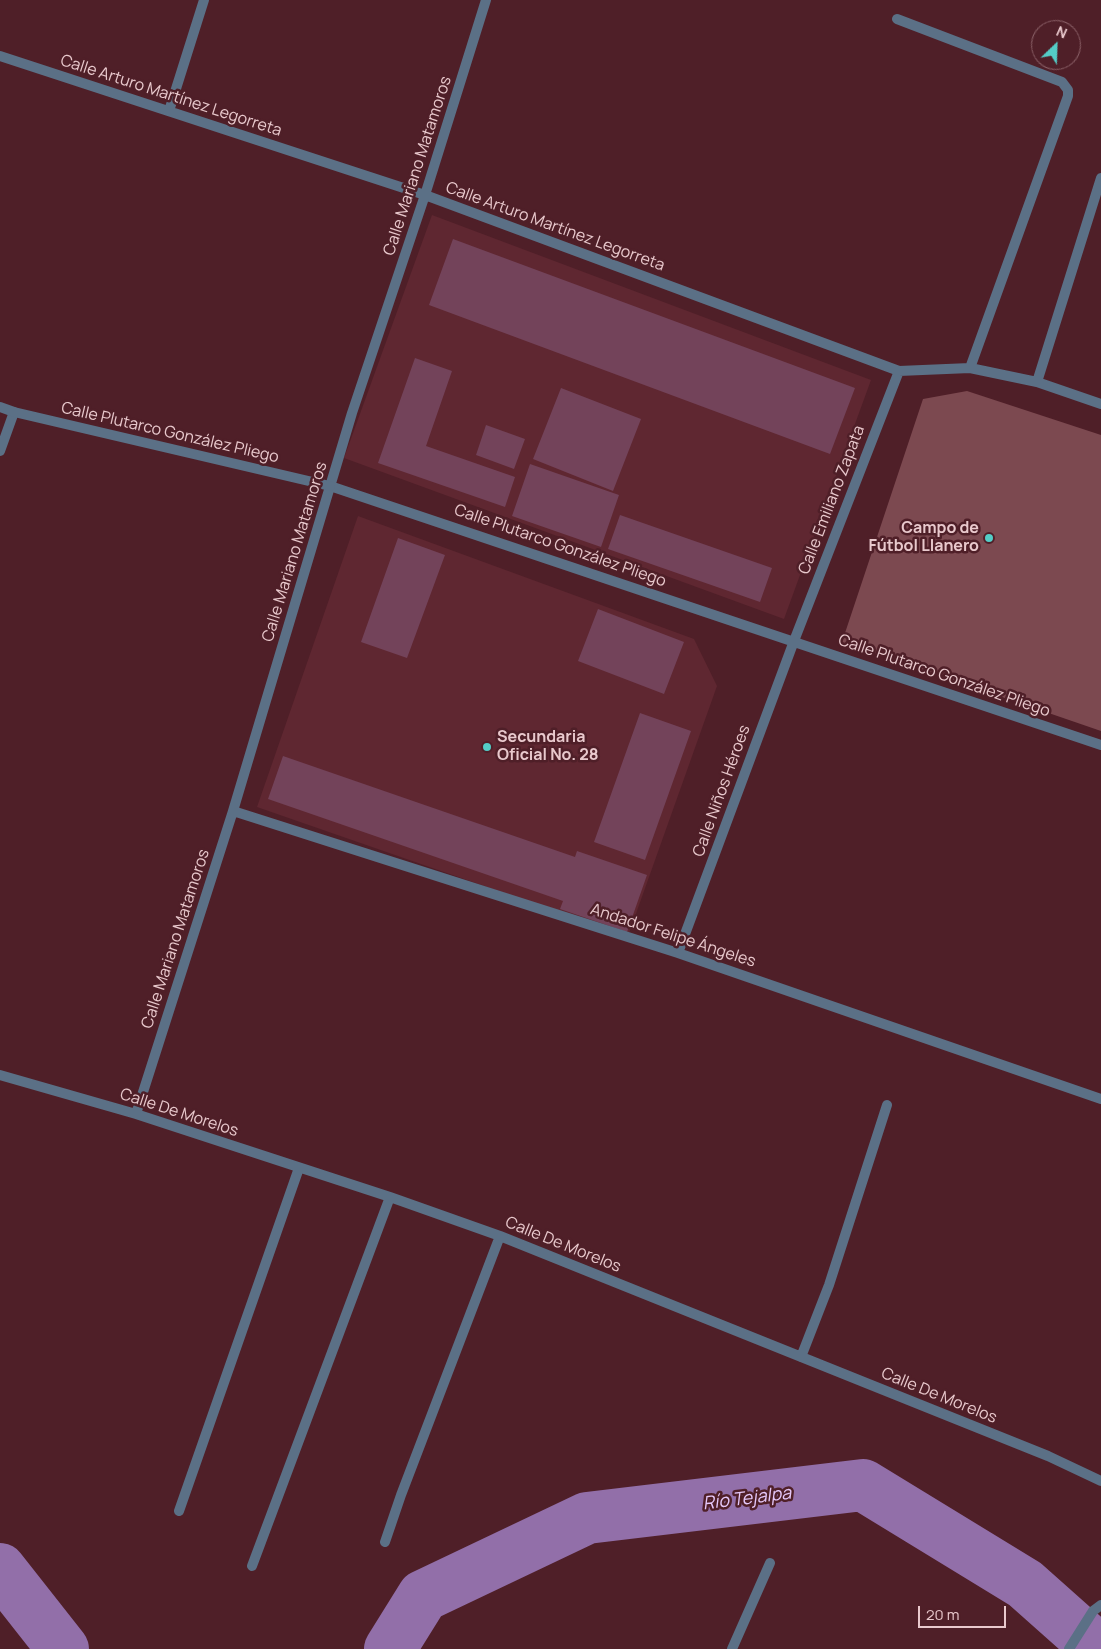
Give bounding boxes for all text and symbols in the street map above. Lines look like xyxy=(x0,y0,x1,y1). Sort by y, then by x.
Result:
north arrow xyxy=(1031,20,1081,70)
text: N xyxy=(1053,21,1070,42)
street label: Calle Arturo Martínez Legorreta xyxy=(58,51,284,141)
street label: Calle Mariano Matamoros xyxy=(380,74,456,258)
street label: Calle Arturo Martínez Legorreta xyxy=(443,178,667,276)
street label: Calle Plutarco González Pliego xyxy=(59,399,281,467)
street label: Calle Emiliano Zapata xyxy=(795,423,869,577)
street label: Calle Mariano Matamoros xyxy=(258,460,332,644)
street label: Calle Plutarco González Pliego xyxy=(452,501,668,591)
place label: Campo de Fútbol Llanero xyxy=(868,519,979,557)
marker: Campo de Fútbol Llanero xyxy=(983,532,995,544)
street label: Calle Plutarco González Pliego xyxy=(836,631,1052,721)
street label: Calle Niños Héroes xyxy=(689,723,755,859)
place label: Secundaria Oficial No. 28 xyxy=(497,728,599,766)
marker: Secundaria Oficial No. 28 xyxy=(481,741,493,753)
street label: Calle Mariano Matamoros xyxy=(138,847,214,1031)
street label: Andador Felipe Ángeles xyxy=(588,900,758,972)
street label: Calle De Morelos xyxy=(118,1085,240,1141)
street label: Calle De Morelos xyxy=(502,1213,624,1277)
street label: Calle De Morelos xyxy=(878,1364,1000,1428)
water label: Río Tejalpa xyxy=(702,1483,792,1515)
scale bar xyxy=(921,1596,1008,1628)
text: 20 m xyxy=(926,1604,959,1625)

